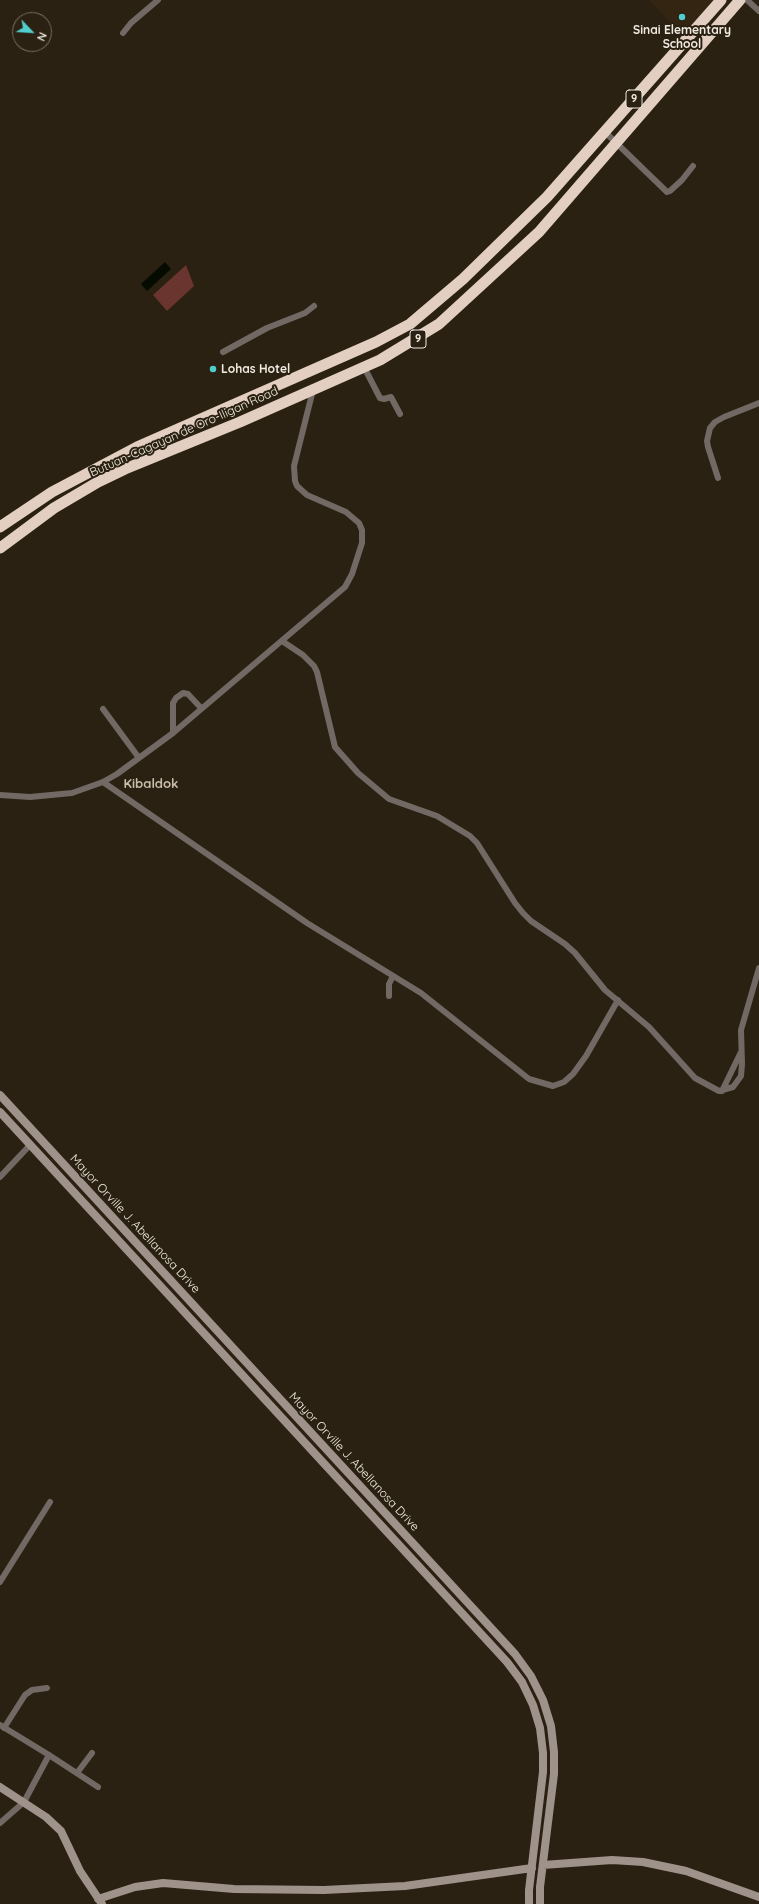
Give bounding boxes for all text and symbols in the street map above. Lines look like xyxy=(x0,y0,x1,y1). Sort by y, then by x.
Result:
north arrow xyxy=(12,12,52,52)
marker: Sinai Elementary School xyxy=(677,12,687,22)
place label: Sinai Elementary School xyxy=(633,23,731,51)
text: N xyxy=(34,30,50,43)
road number: 9 xyxy=(626,90,642,108)
road number: 9 xyxy=(410,330,426,348)
place label: Lohas Hotel xyxy=(221,362,290,376)
marker: Lohas Hotel xyxy=(208,364,218,374)
street label: Butuan-Cagayan de Oro-Iligan Road xyxy=(88,384,280,480)
district label: Kibaldok xyxy=(124,776,178,792)
street label: Mayor Orville J. Abellanosa Drive xyxy=(67,1152,203,1296)
street label: Mayor Orville J. Abellanosa Drive xyxy=(286,1390,422,1534)

